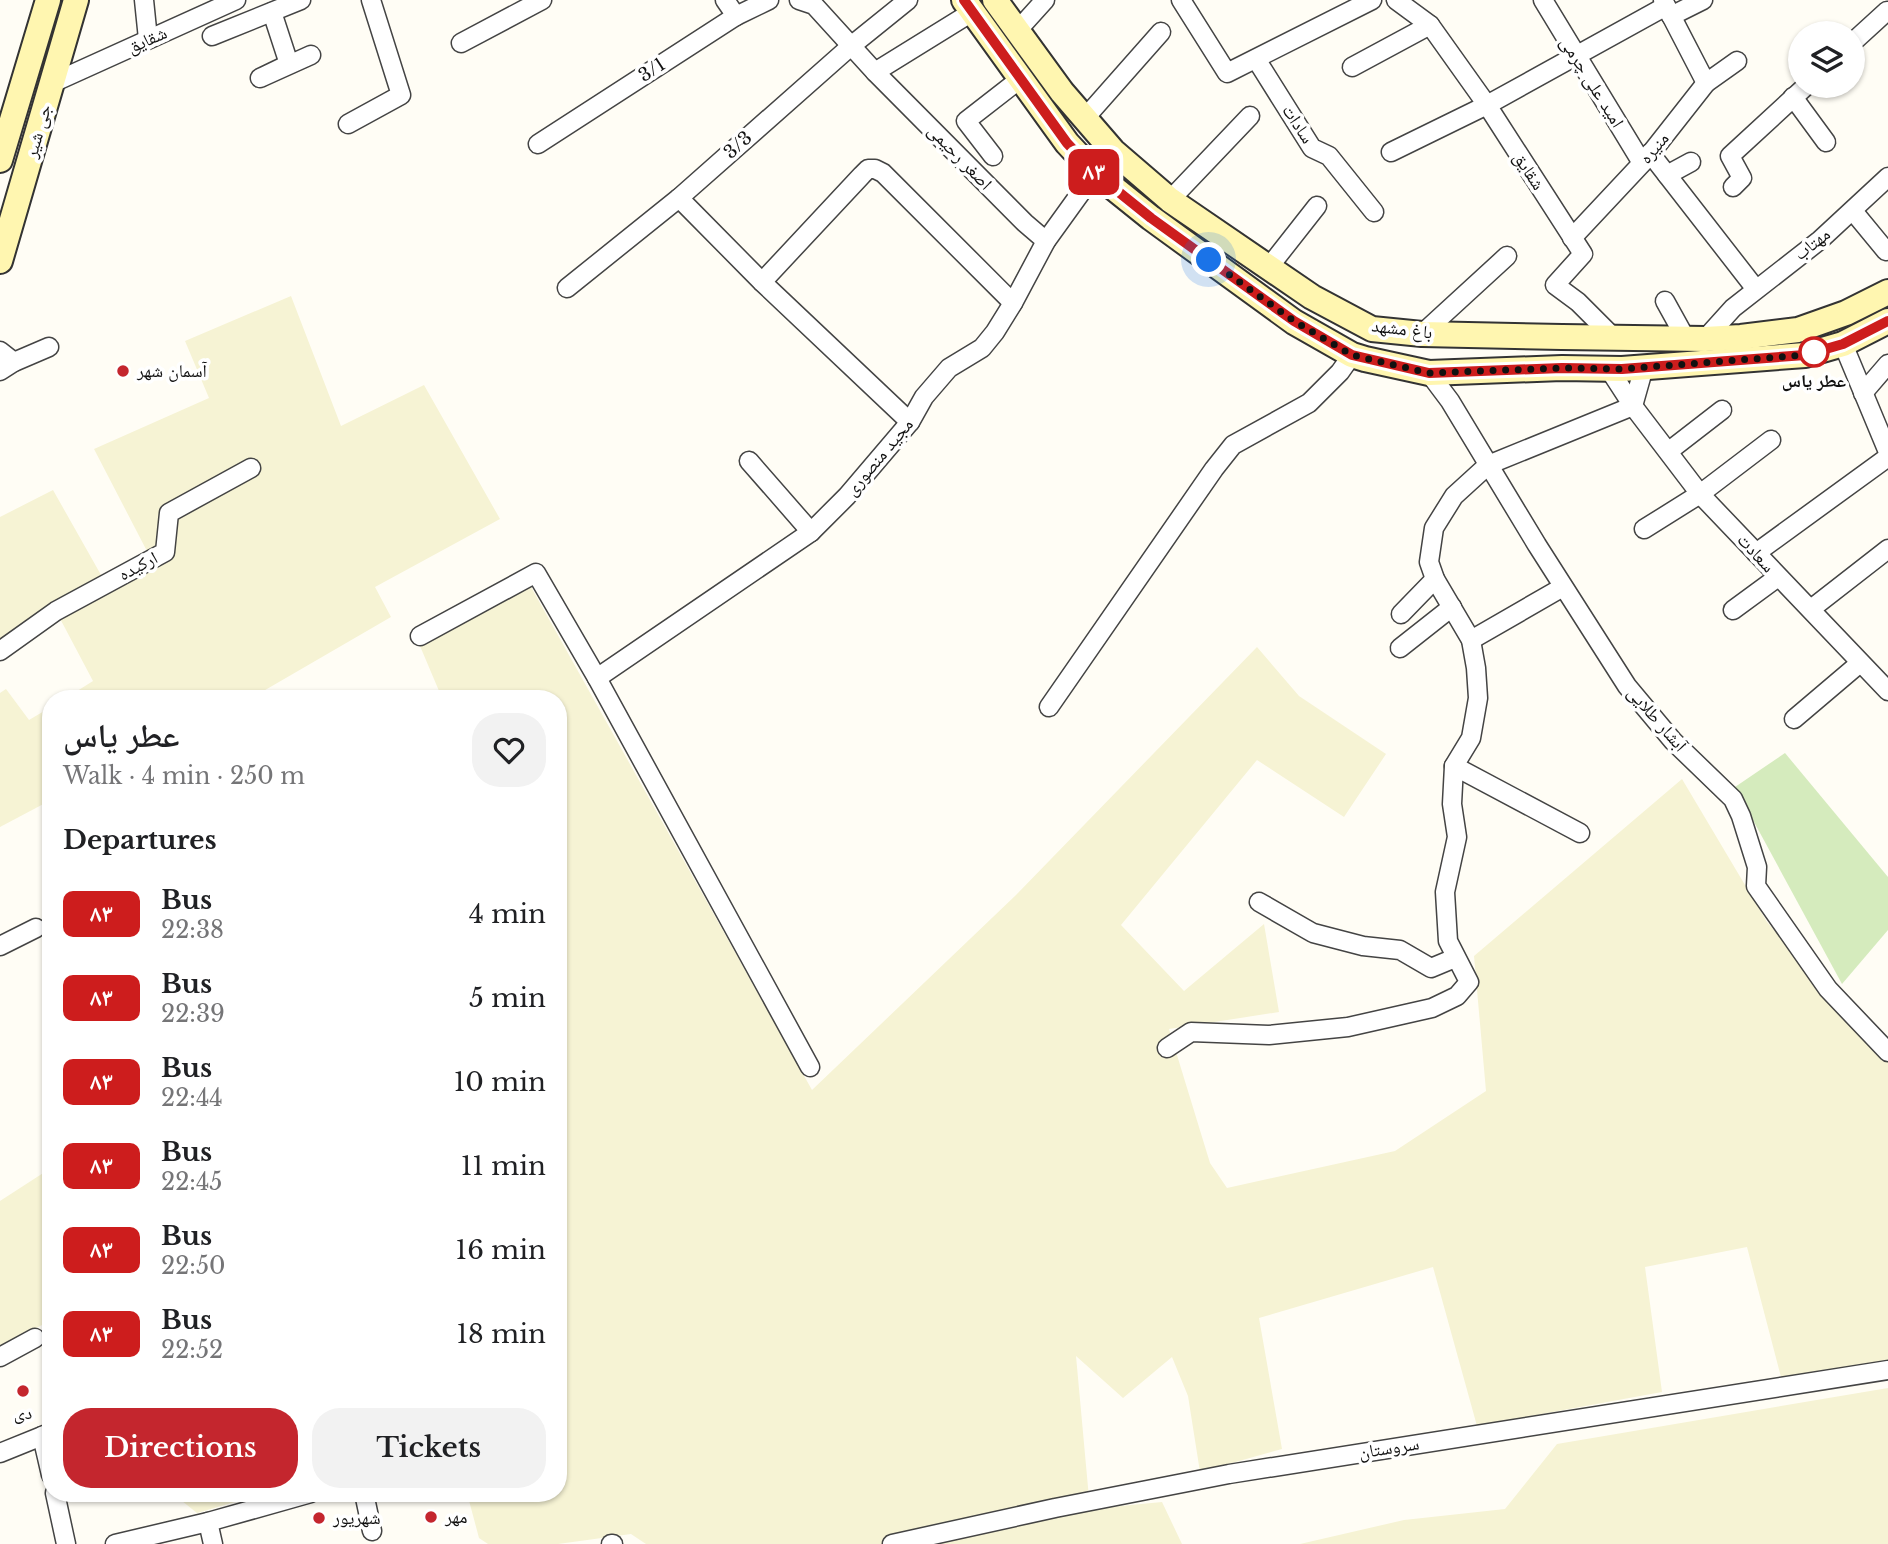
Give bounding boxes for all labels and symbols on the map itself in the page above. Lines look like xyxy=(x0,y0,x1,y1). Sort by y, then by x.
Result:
street label: شقایق xyxy=(124,22,170,58)
street label: امید علی چرمی xyxy=(1555,32,1629,132)
street label: 3/1 xyxy=(635,53,669,87)
street label: سادات xyxy=(1277,100,1319,148)
street label: جی شیر xyxy=(20,102,56,161)
street label: اصغر رحیمی xyxy=(923,120,997,194)
street label: 3/3 xyxy=(719,127,757,163)
street label: منیره xyxy=(1634,128,1674,168)
street label: شقایق xyxy=(1509,148,1549,194)
line badge: ۸۳ xyxy=(1062,149,1126,195)
street label: مهتاب xyxy=(1789,223,1835,265)
your location xyxy=(1191,242,1226,277)
street label: باغ مشهد xyxy=(1370,314,1434,344)
marker: عطر یاس xyxy=(1799,337,1829,367)
place label: آسمان شهر xyxy=(136,360,207,382)
marker: آسمان شهر xyxy=(115,363,131,379)
place label: عطر یاس xyxy=(1782,370,1846,392)
street label: مجید منصوری xyxy=(840,414,918,500)
street label: سعادت xyxy=(1733,529,1779,577)
street label: ارکیده xyxy=(115,547,161,585)
street label: آبشار طلایی xyxy=(1623,682,1692,756)
marker: دی xyxy=(15,1383,31,1399)
place label: دی xyxy=(14,1402,32,1424)
street label: سروستان xyxy=(1357,1432,1421,1464)
place label: مهر xyxy=(444,1506,467,1528)
place label: شهریور xyxy=(332,1507,381,1529)
marker: مهر xyxy=(423,1509,439,1525)
marker: شهریور xyxy=(311,1510,327,1526)

